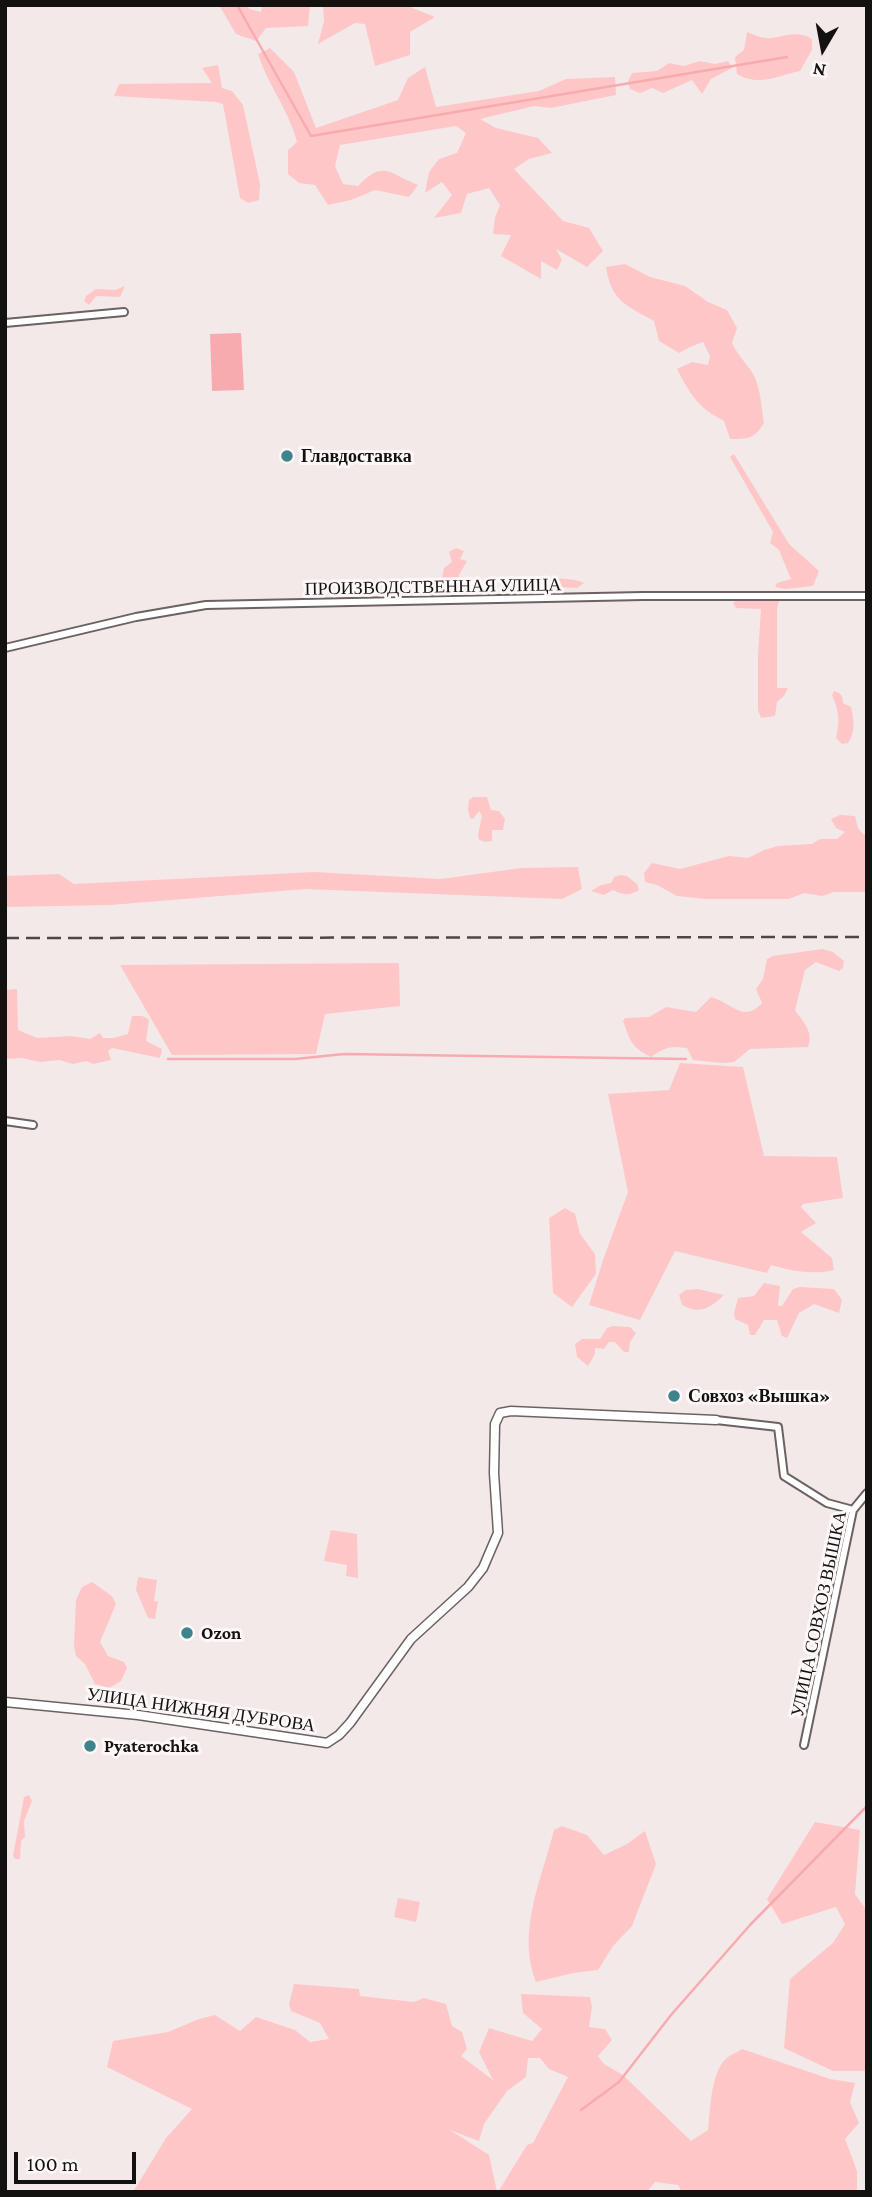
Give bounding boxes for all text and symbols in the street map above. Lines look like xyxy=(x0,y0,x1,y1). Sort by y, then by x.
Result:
north arrow xyxy=(788,14,858,84)
text: N xyxy=(811,59,827,82)
place label: Главдоставка xyxy=(301,445,412,467)
marker: Главдоставка xyxy=(279,448,295,464)
street label: ПРОИЗВОДСТВЕННАЯ УЛИЦА xyxy=(304,574,562,600)
place label: Совхоз «Вышка» xyxy=(688,1385,830,1407)
marker: Совхоз «Вышка» xyxy=(666,1388,682,1404)
street label: УЛИЦА СОВХОЗ ВЫШКА xyxy=(787,1509,851,1719)
place label: Ozon xyxy=(201,1622,241,1644)
marker: Ozon xyxy=(179,1625,195,1641)
street label: УЛИЦА НИЖНЯЯ ДУБРОВА xyxy=(85,1683,317,1737)
place label: Pyaterochka xyxy=(104,1735,199,1757)
marker: Pyaterochka xyxy=(82,1738,98,1754)
scale bar xyxy=(18,2138,140,2182)
text: 100 m xyxy=(27,2152,79,2176)

